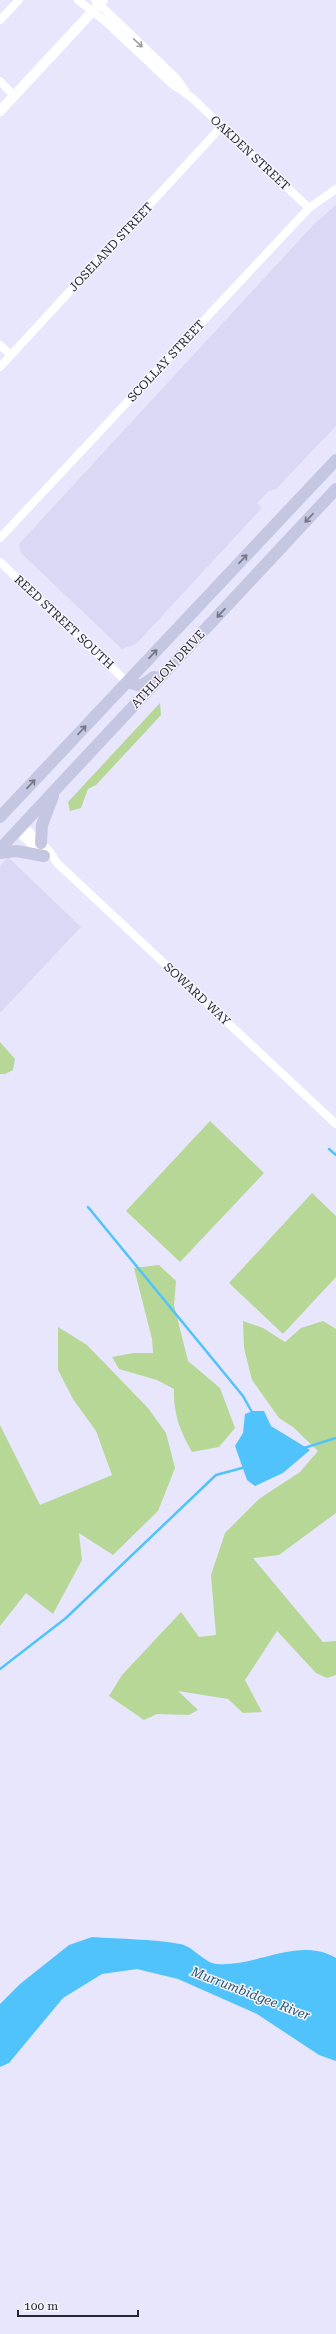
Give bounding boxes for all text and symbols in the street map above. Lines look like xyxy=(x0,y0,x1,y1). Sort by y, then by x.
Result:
one-way arrow xyxy=(133,38,143,47)
street label: OAKDEN STREET xyxy=(208,113,292,193)
street label: JOSELAND STREET xyxy=(66,200,156,294)
street label: SCOLLAY STREET xyxy=(125,317,207,405)
one-way arrow xyxy=(305,512,314,523)
one-way arrow xyxy=(238,554,247,564)
street label: REED STREET SOUTH xyxy=(11,572,117,672)
one-way arrow xyxy=(216,608,225,618)
street label: ATHLLON DRIVE xyxy=(128,627,208,711)
one-way arrow xyxy=(149,649,158,659)
one-way arrow xyxy=(77,725,87,735)
one-way arrow xyxy=(26,779,35,789)
street label: SOWARD WAY xyxy=(161,960,234,1029)
water label: Murrumbidgee River xyxy=(188,1964,313,2023)
scale bar xyxy=(18,2292,138,2318)
text: 100 m xyxy=(24,2299,58,2313)

